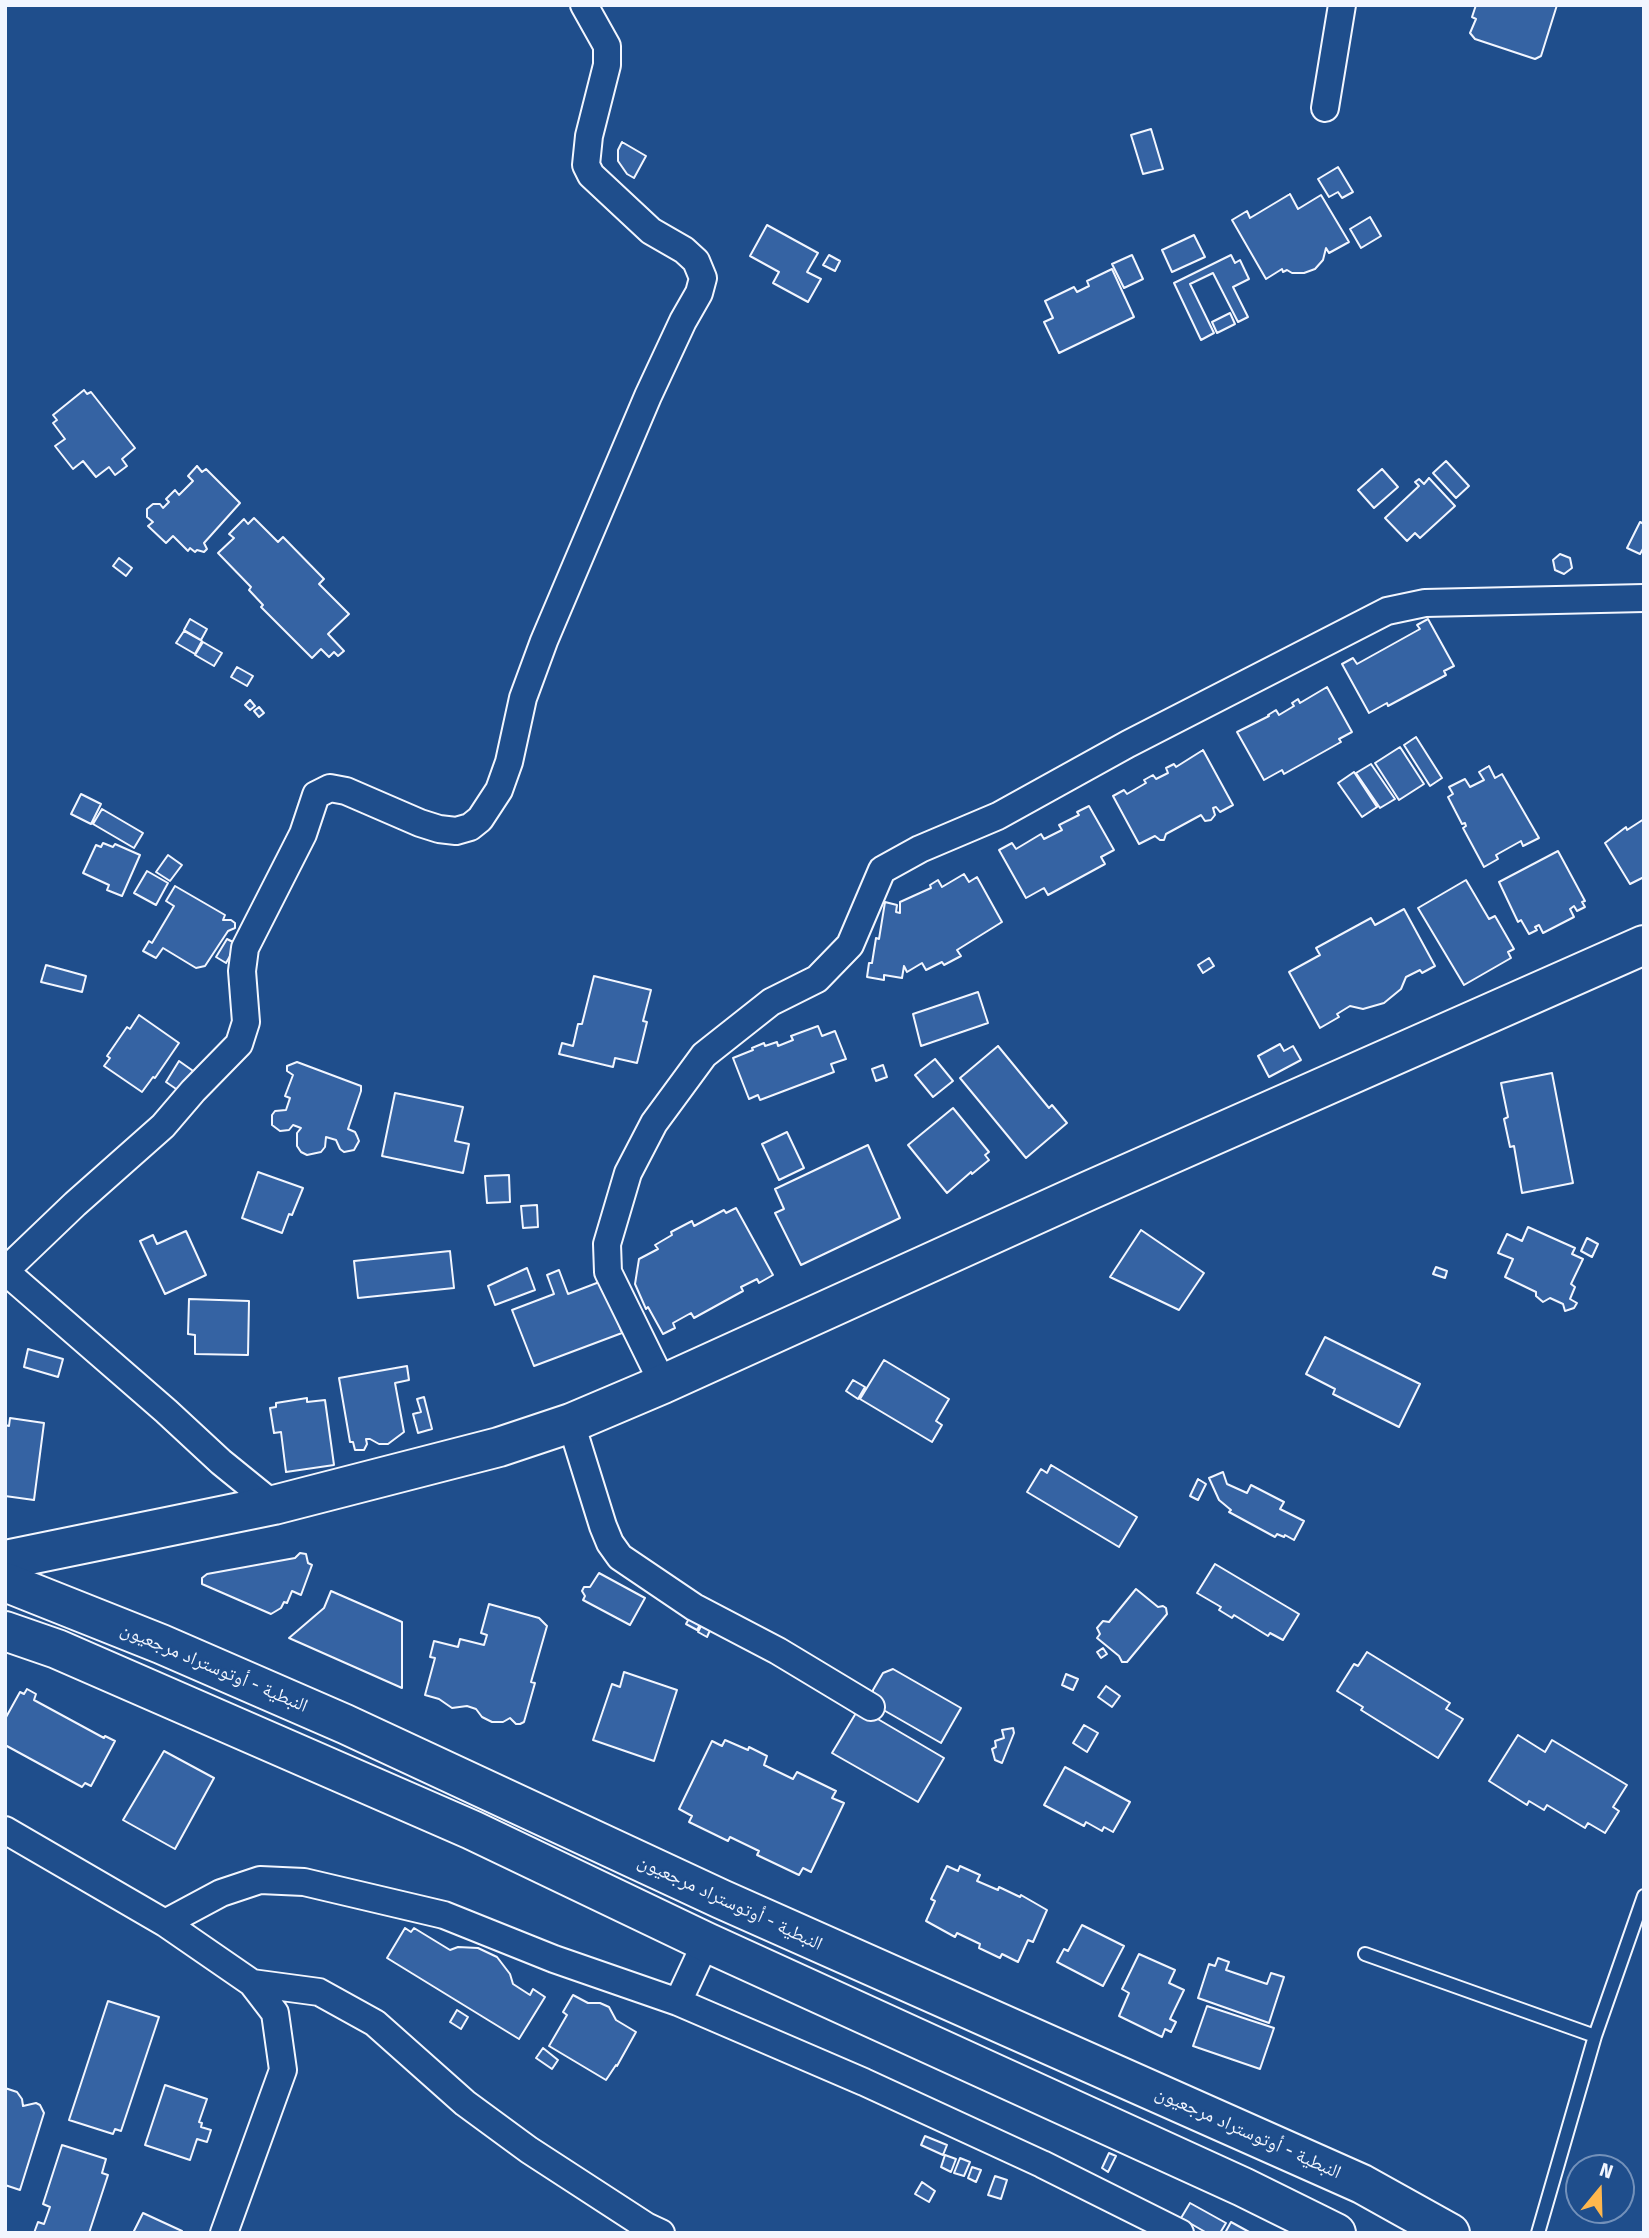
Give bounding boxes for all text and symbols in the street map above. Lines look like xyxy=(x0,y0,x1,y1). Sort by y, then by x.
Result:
street label: النبطية - أوتوستراد مرجعيون xyxy=(117,1618,311,1718)
street label: النبطية - أوتوستراد مرجعيون xyxy=(634,1850,826,1956)
street label: النبطية - أوتوستراد مرجعيون xyxy=(1151,2082,1345,2184)
north arrow xyxy=(1565,2154,1635,2224)
text: N xyxy=(1597,2158,1616,2183)

